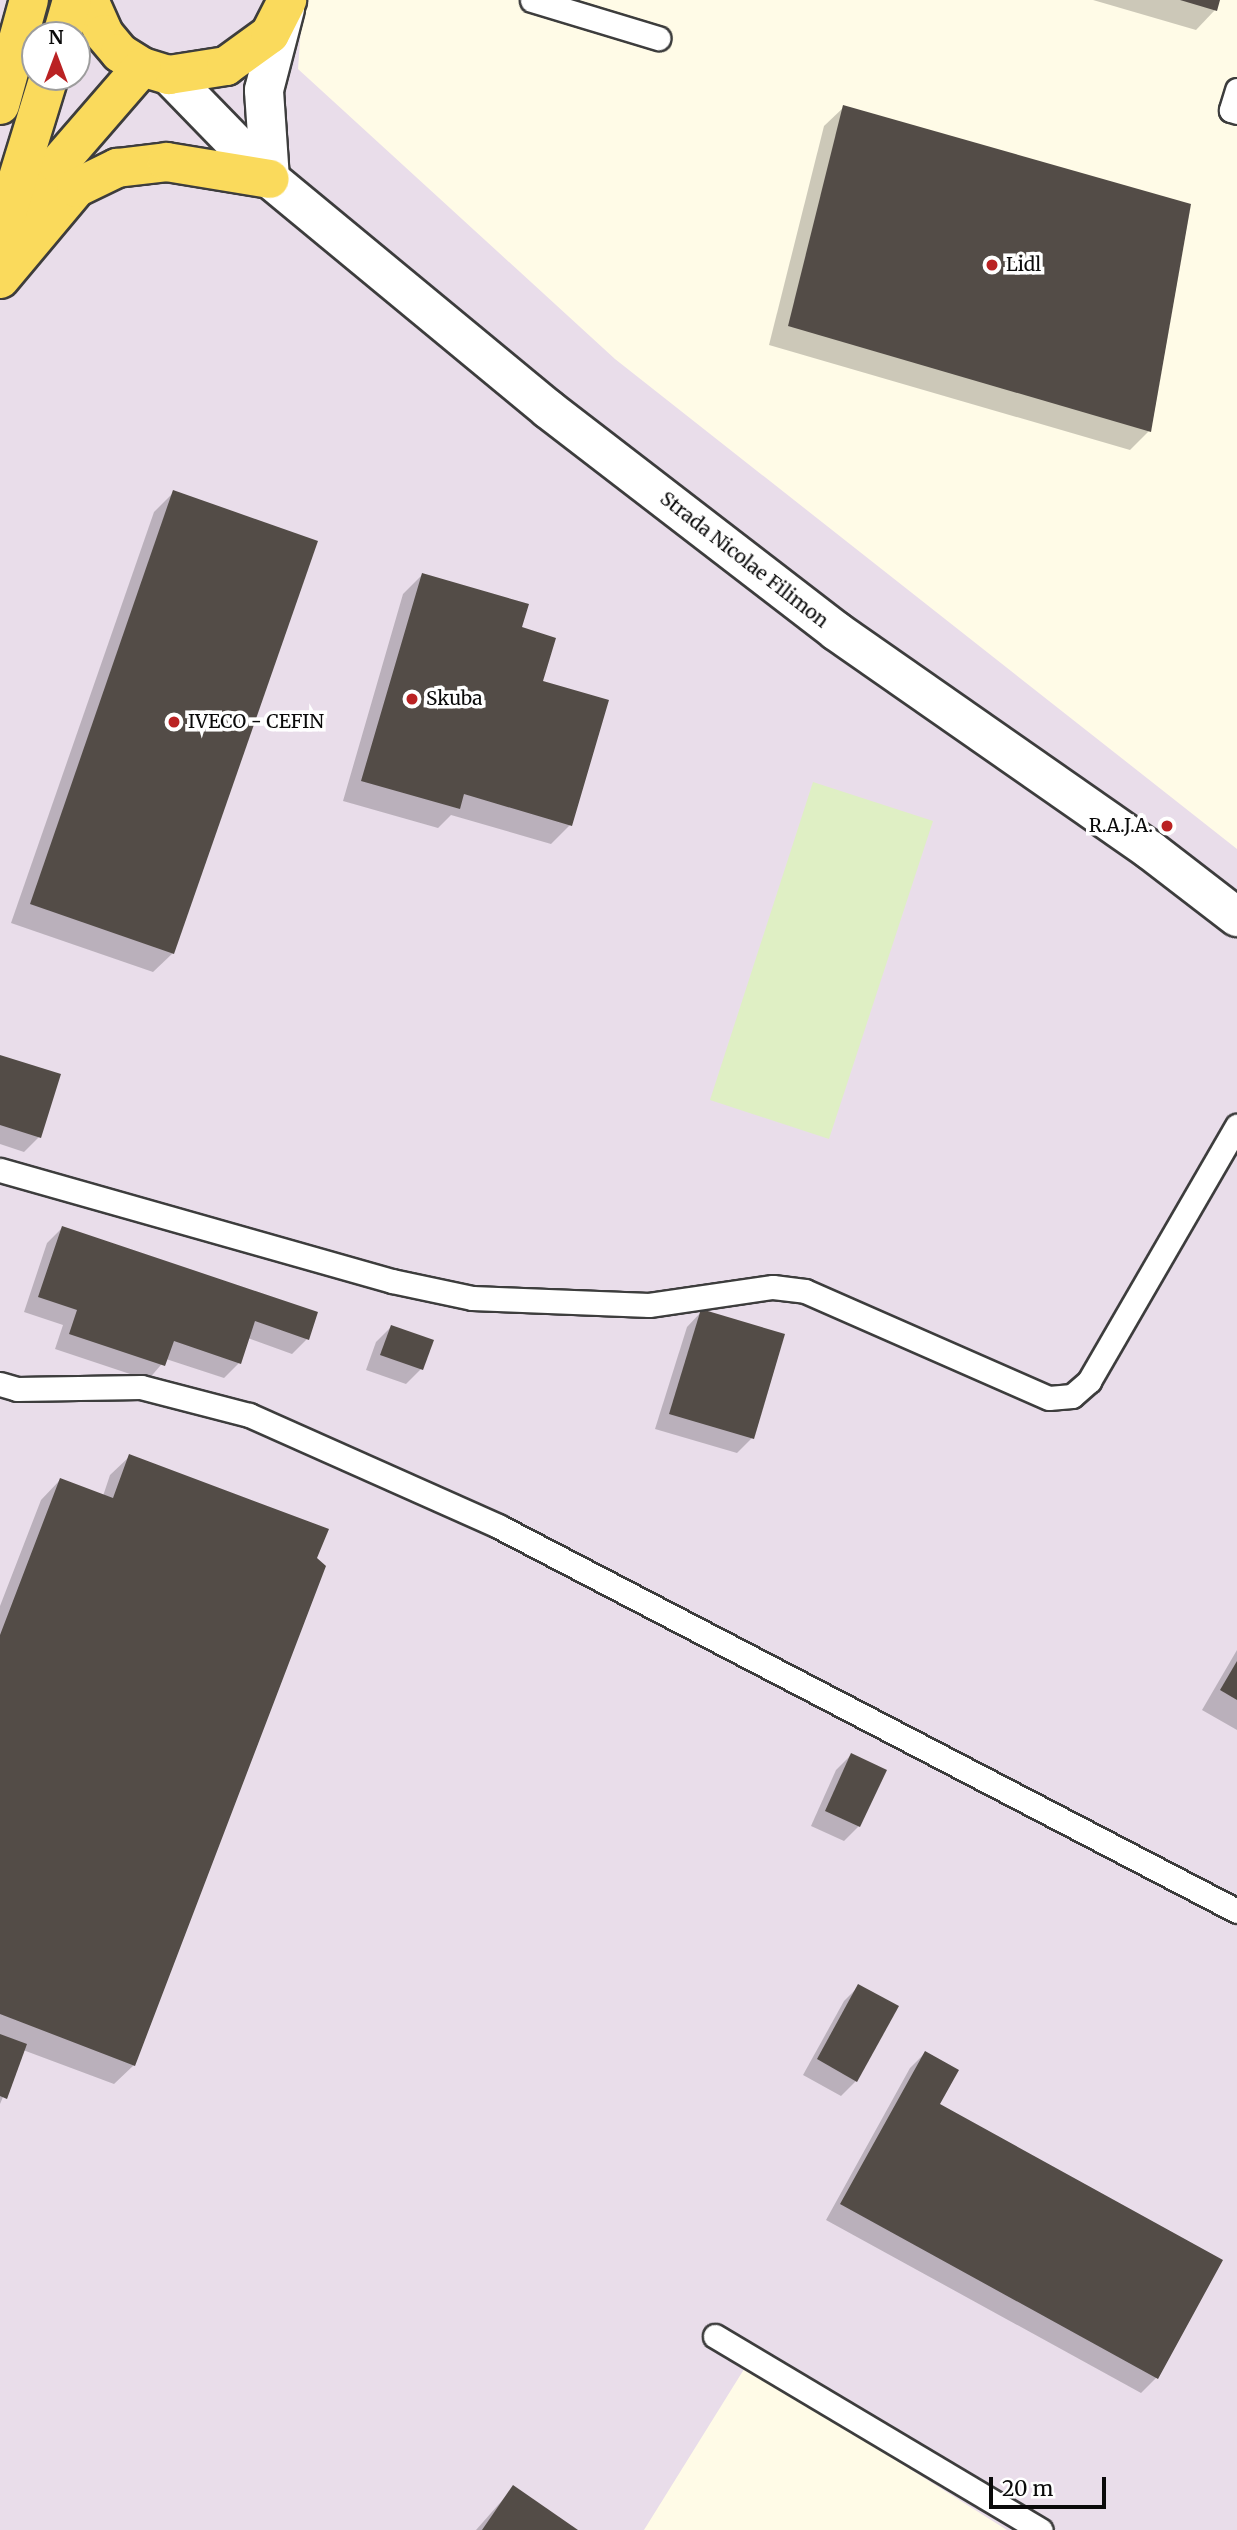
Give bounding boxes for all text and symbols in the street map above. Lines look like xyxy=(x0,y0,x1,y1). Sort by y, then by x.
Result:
north arrow xyxy=(21,21,91,91)
text: N xyxy=(48,25,64,49)
place label: Lidl xyxy=(1006,254,1041,276)
marker: Lidl xyxy=(984,257,1000,273)
street label: Strada Nicolae Filimon xyxy=(655,487,833,633)
place label: Skuba xyxy=(426,688,483,710)
marker: Skuba xyxy=(404,691,420,707)
place label: IVECO - CEFIN xyxy=(188,711,324,733)
marker: IVECO - CEFIN xyxy=(166,714,182,730)
place label: R.A.J.A. xyxy=(1089,815,1153,837)
marker: R.A.J.A. xyxy=(1159,818,1175,834)
scale bar xyxy=(992,2464,1109,2508)
text: 20 m xyxy=(1002,2475,1053,2502)

